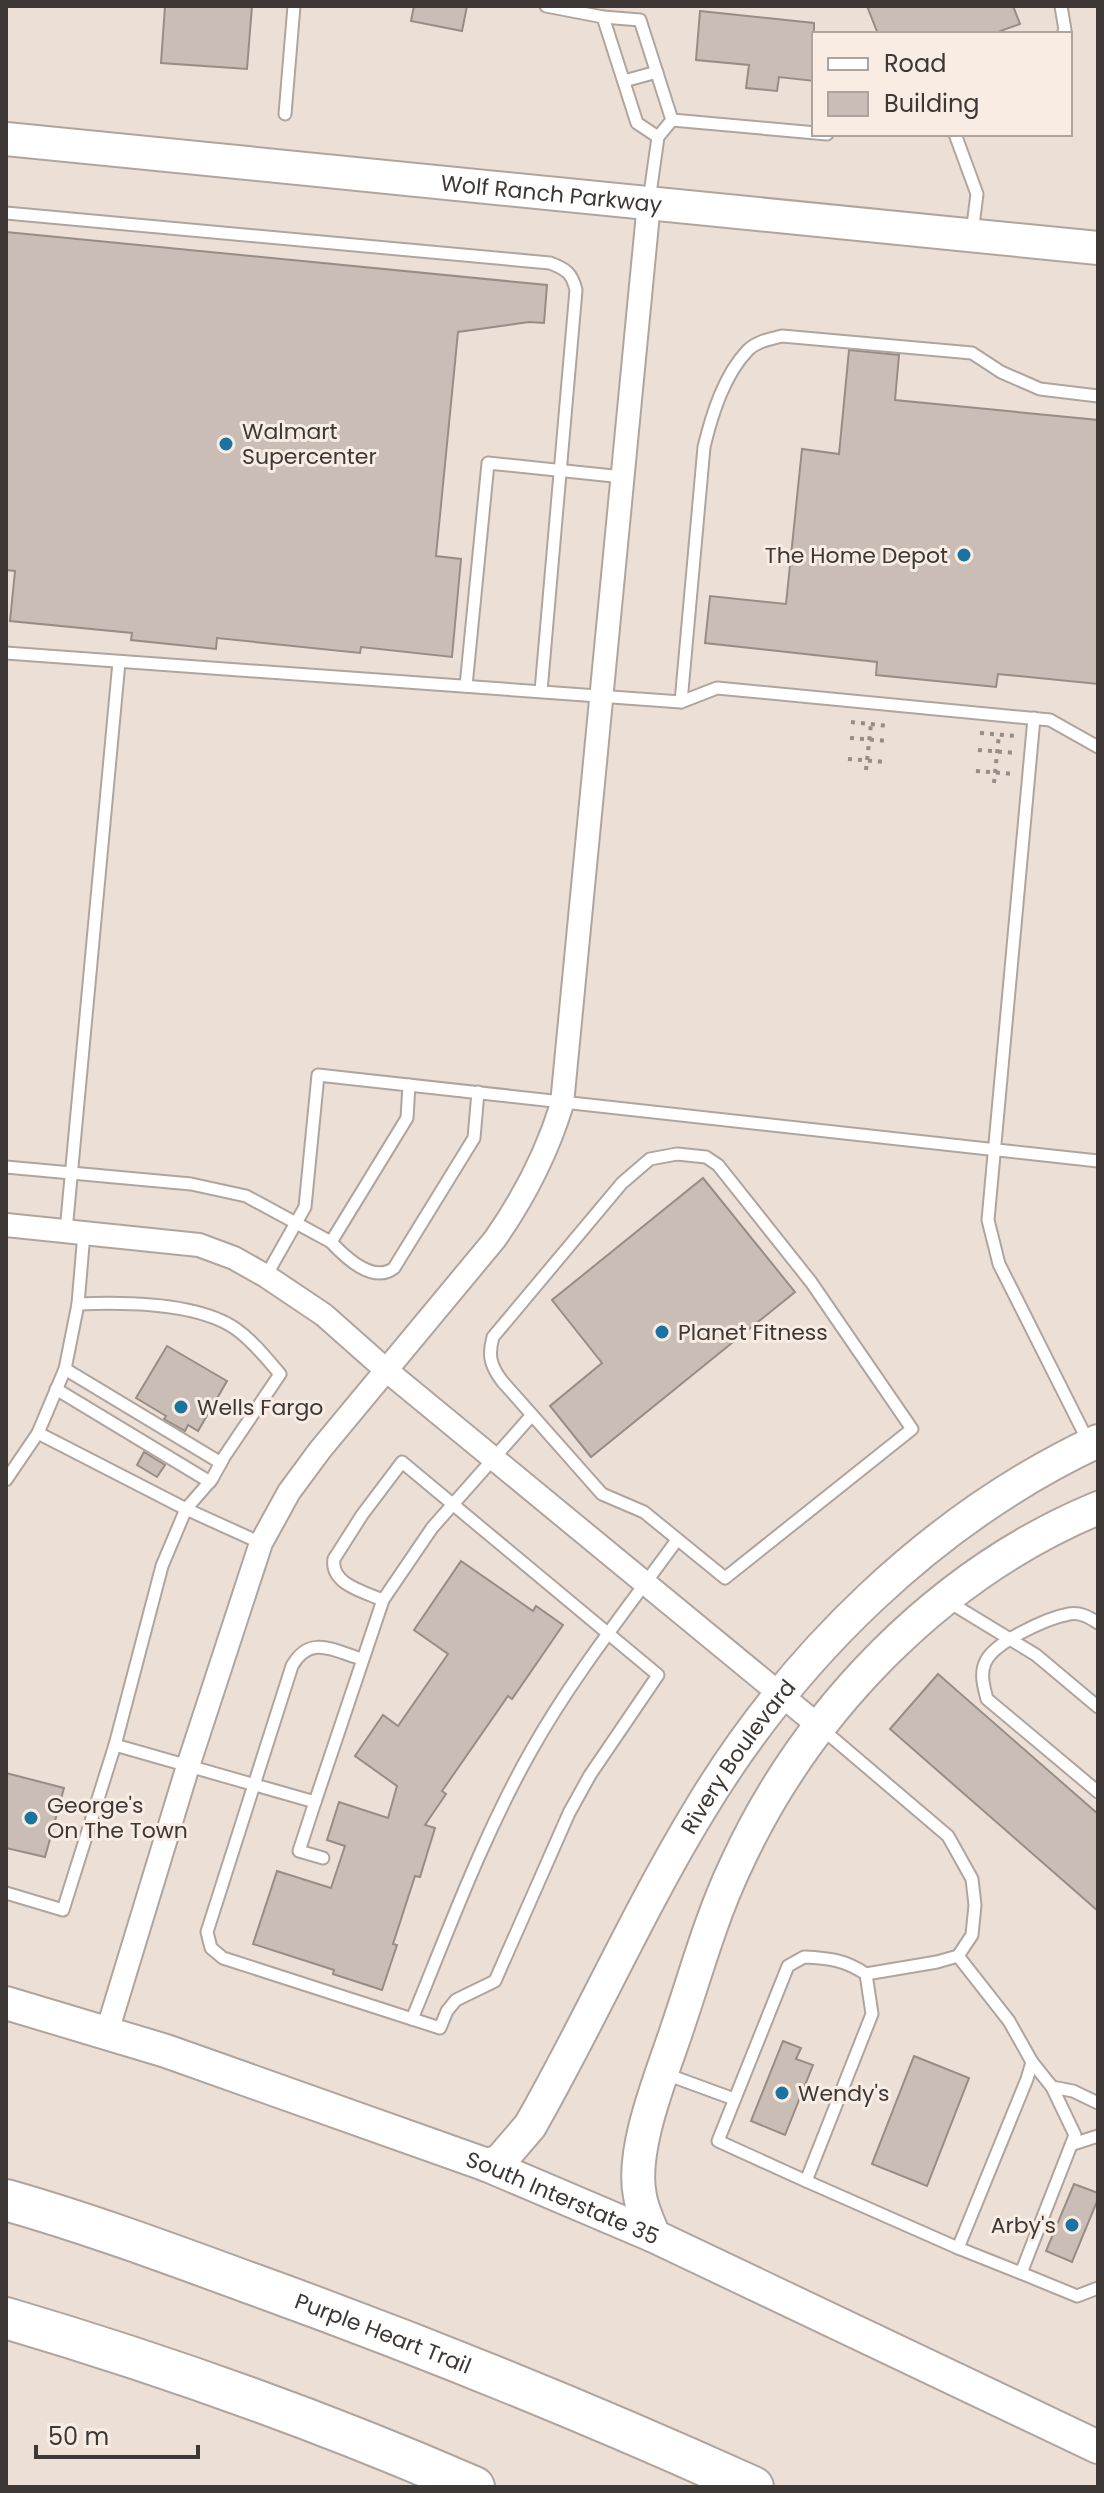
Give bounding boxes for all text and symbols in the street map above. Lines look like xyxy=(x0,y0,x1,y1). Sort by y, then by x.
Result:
legend xyxy=(812,32,1072,136)
text: Road xyxy=(884,47,946,80)
text: Building xyxy=(884,87,980,120)
street label: Wolf Ranch Parkway xyxy=(439,167,664,220)
place label: Walmart Supercenter xyxy=(242,416,377,472)
marker: Walmart Supercenter xyxy=(217,435,235,453)
place label: The Home Depot xyxy=(765,540,948,571)
marker: The Home Depot xyxy=(955,546,973,564)
place label: Planet Fitness xyxy=(678,1317,828,1348)
marker: Planet Fitness xyxy=(653,1323,671,1341)
place label: Wells Fargo xyxy=(197,1392,323,1423)
marker: Wells Fargo xyxy=(172,1398,190,1416)
street label: Rivery Boulevard xyxy=(674,1673,803,1840)
place label: George's On The Town xyxy=(47,1790,188,1846)
marker: George's On The Town xyxy=(22,1809,40,1827)
place label: Wendy's xyxy=(798,2078,889,2109)
marker: Wendy's xyxy=(773,2084,791,2102)
street label: South Interstate 35 xyxy=(462,2144,664,2252)
place label: Arby's xyxy=(991,2210,1056,2241)
marker: Arby's xyxy=(1063,2216,1081,2234)
street label: Purple Heart Trail xyxy=(290,2286,476,2382)
scale bar xyxy=(36,2409,198,2459)
text: 50 m xyxy=(48,2420,109,2453)

